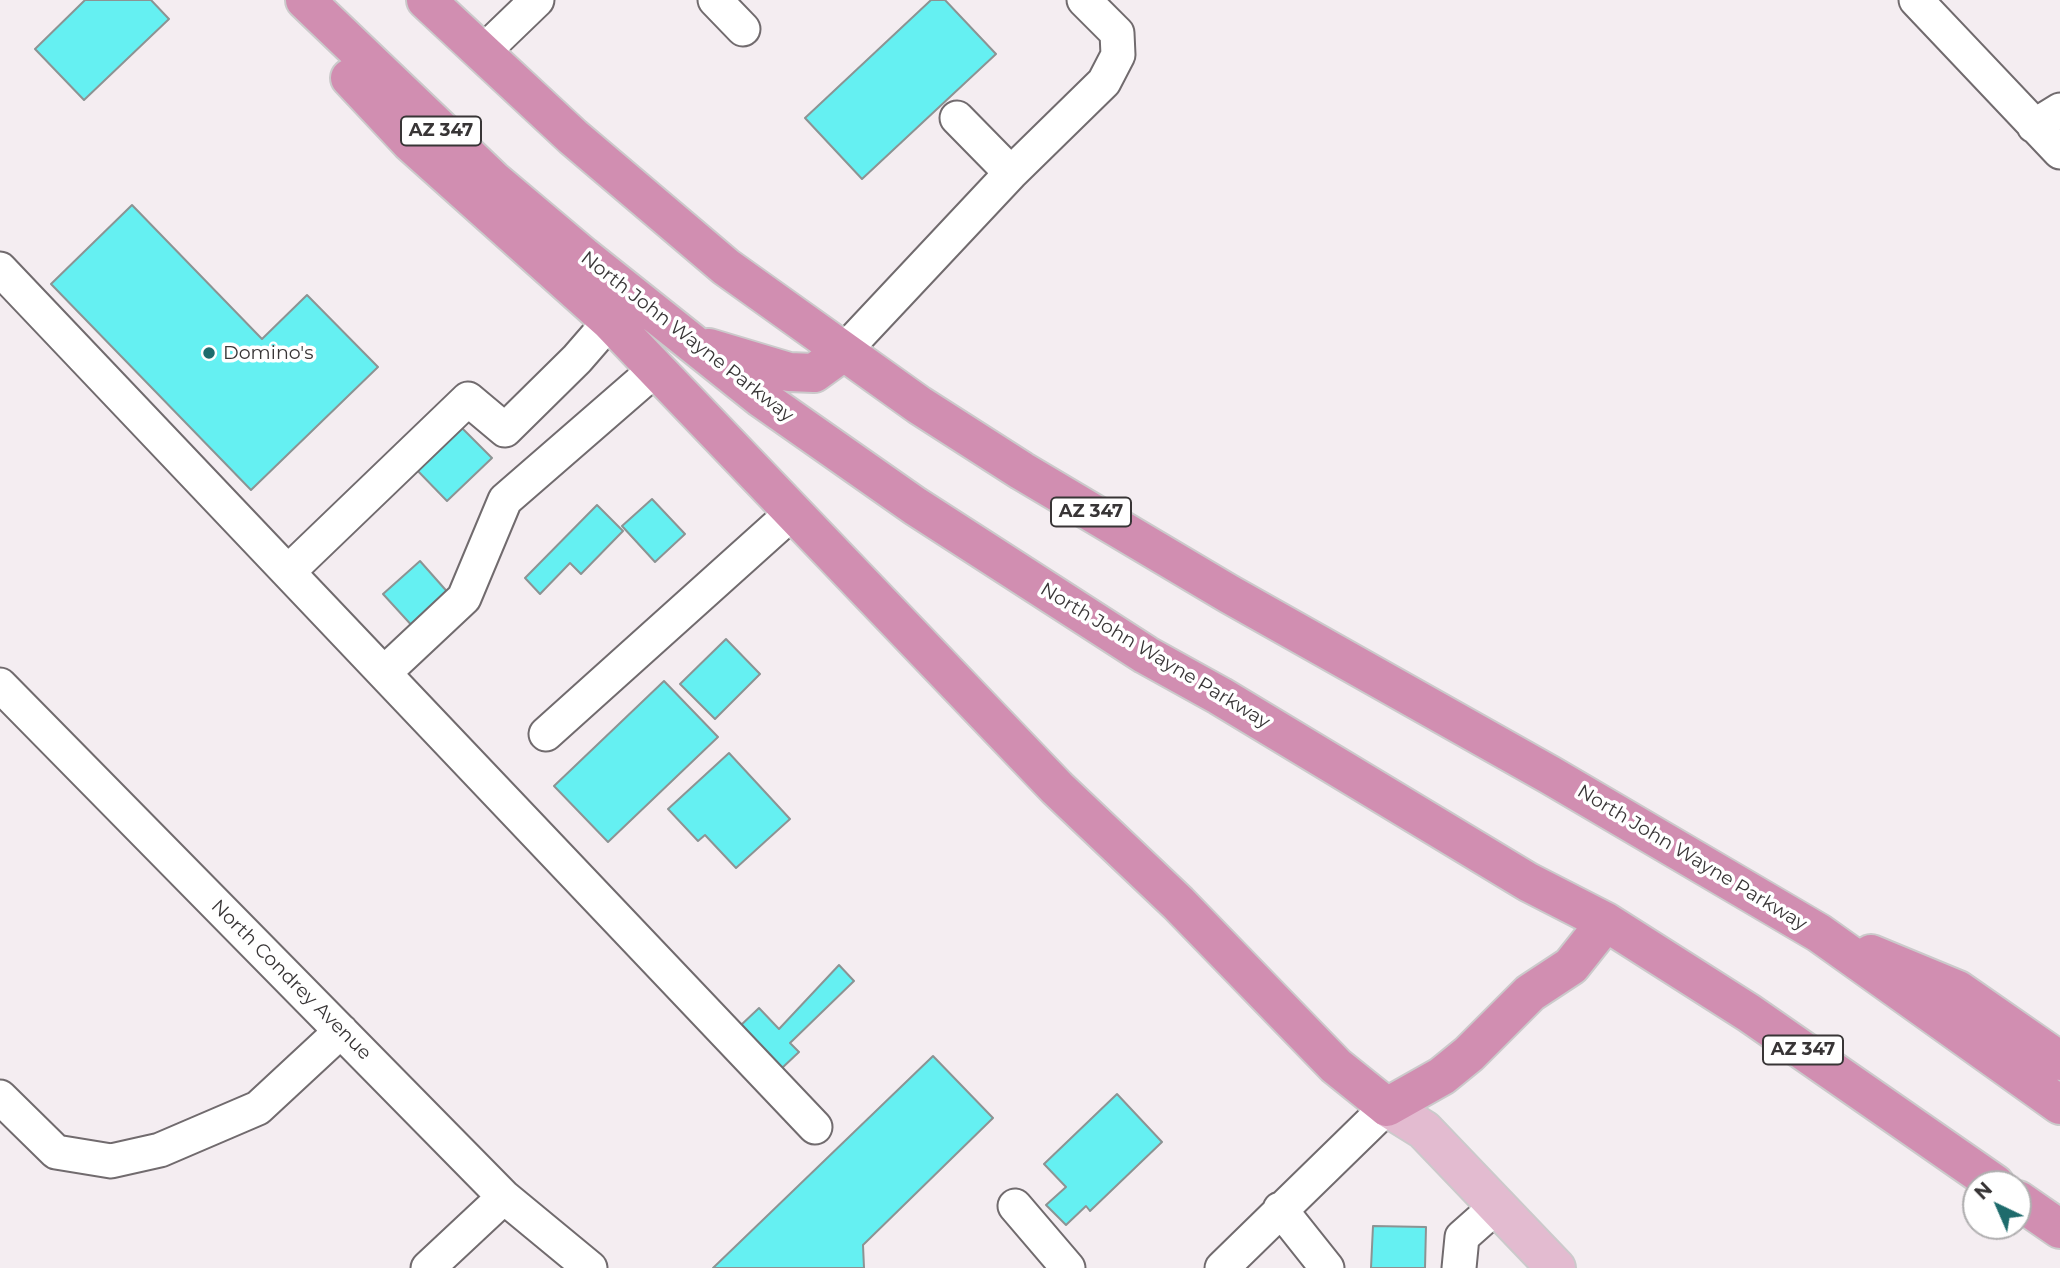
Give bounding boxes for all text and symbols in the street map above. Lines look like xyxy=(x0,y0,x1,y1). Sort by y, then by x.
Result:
road number: AZ 347 xyxy=(401,116,481,146)
street label: North John Wayne Parkway xyxy=(576,247,798,427)
place label: Domino's xyxy=(223,342,313,364)
marker: Domino's xyxy=(201,345,217,361)
road number: AZ 347 xyxy=(1051,498,1131,526)
street label: North John Wayne Parkway xyxy=(1036,578,1274,734)
street label: North John Wayne Parkway xyxy=(1573,780,1811,936)
street label: North Condrey Avenue xyxy=(206,895,376,1065)
road number: AZ 347 xyxy=(1763,1036,1843,1064)
north arrow xyxy=(1962,1170,2032,1240)
text: N xyxy=(1970,1177,1997,1205)

